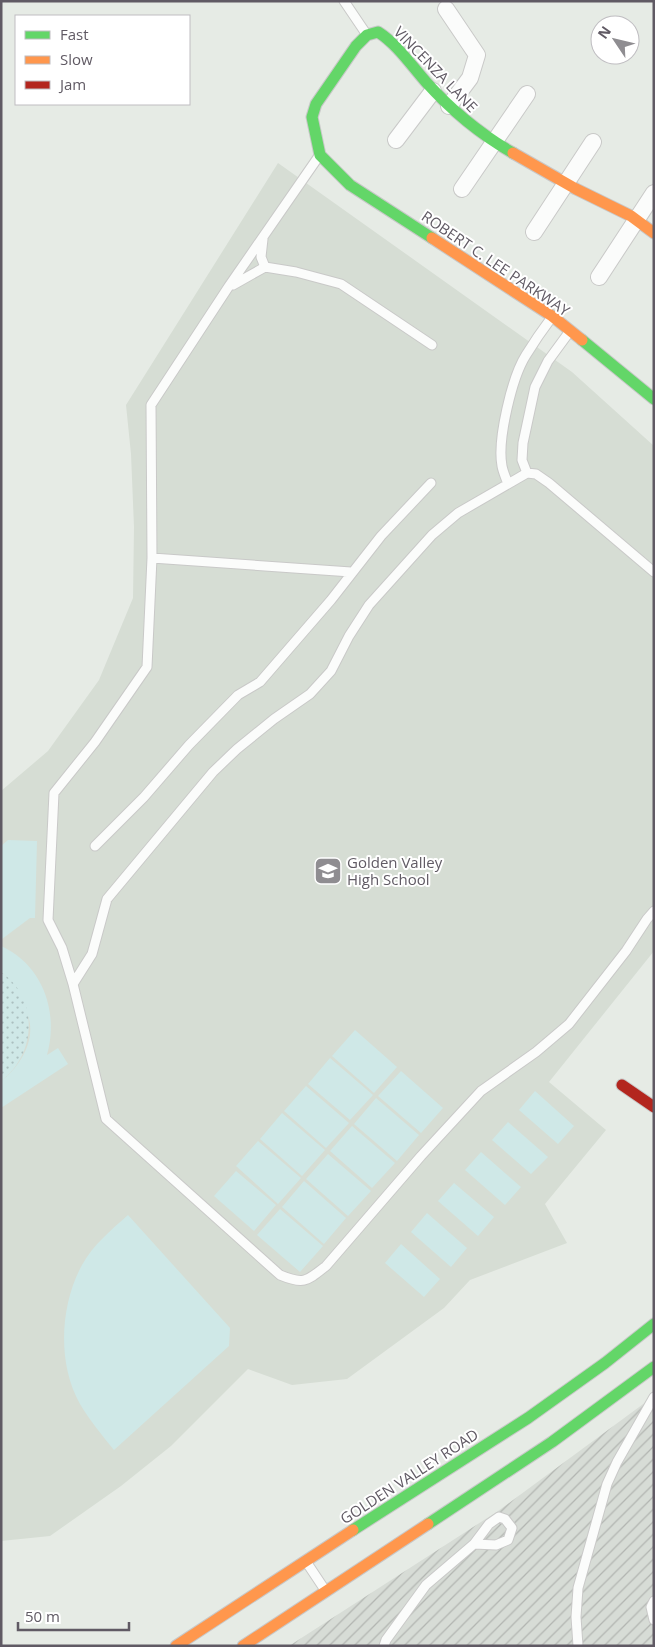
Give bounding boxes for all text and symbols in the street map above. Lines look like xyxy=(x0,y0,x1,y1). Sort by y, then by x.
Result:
legend xyxy=(15,15,190,105)
north arrow xyxy=(590,15,640,65)
street label: VINCENZA LANE xyxy=(390,22,482,116)
text: N xyxy=(593,22,615,42)
text: Fast xyxy=(60,24,89,44)
text: Slow xyxy=(60,49,93,69)
text: Jam xyxy=(58,74,86,94)
street label: ROBERT C. LEE PARKWAY xyxy=(418,206,575,320)
place label: Golden Valley High School xyxy=(347,852,443,889)
school or university icon: Golden Valley High School xyxy=(313,856,343,886)
street label: GOLDEN VALLEY ROAD xyxy=(336,1424,482,1528)
scale bar xyxy=(18,1600,129,1632)
text: 50 m xyxy=(25,1606,60,1626)

